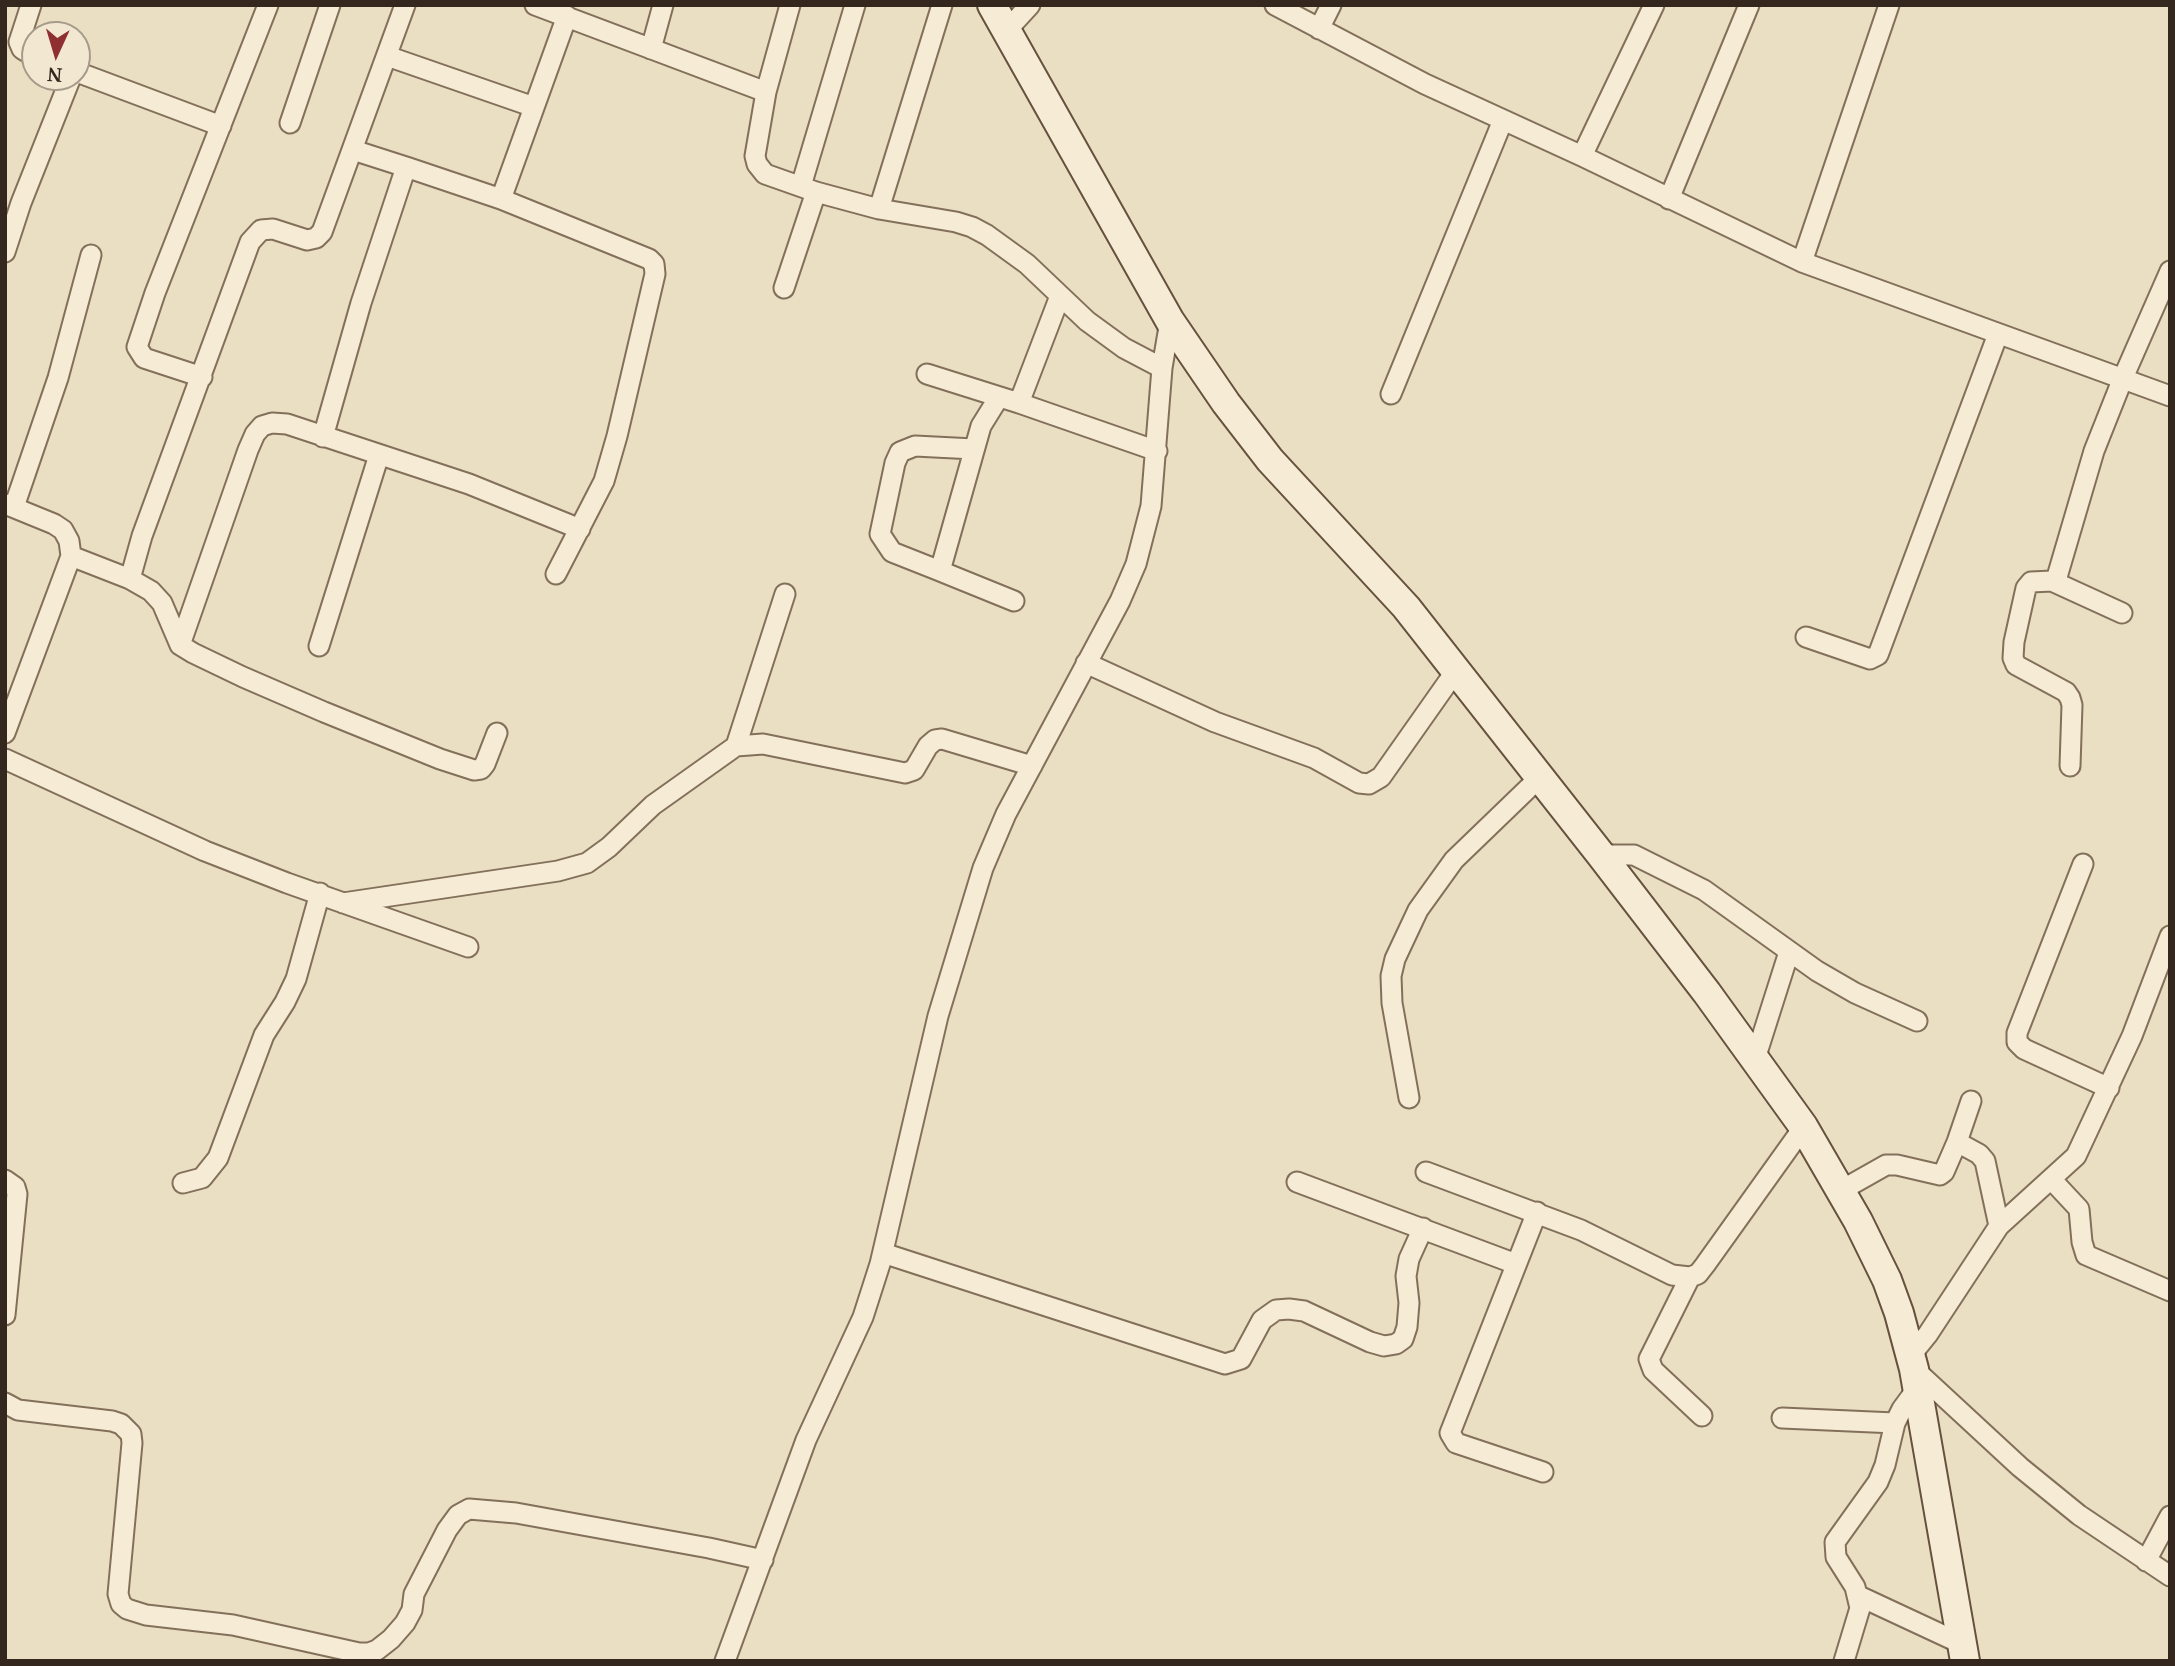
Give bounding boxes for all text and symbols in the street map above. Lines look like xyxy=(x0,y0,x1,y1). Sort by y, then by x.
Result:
north arrow xyxy=(21,21,91,91)
text: N xyxy=(46,61,63,88)

